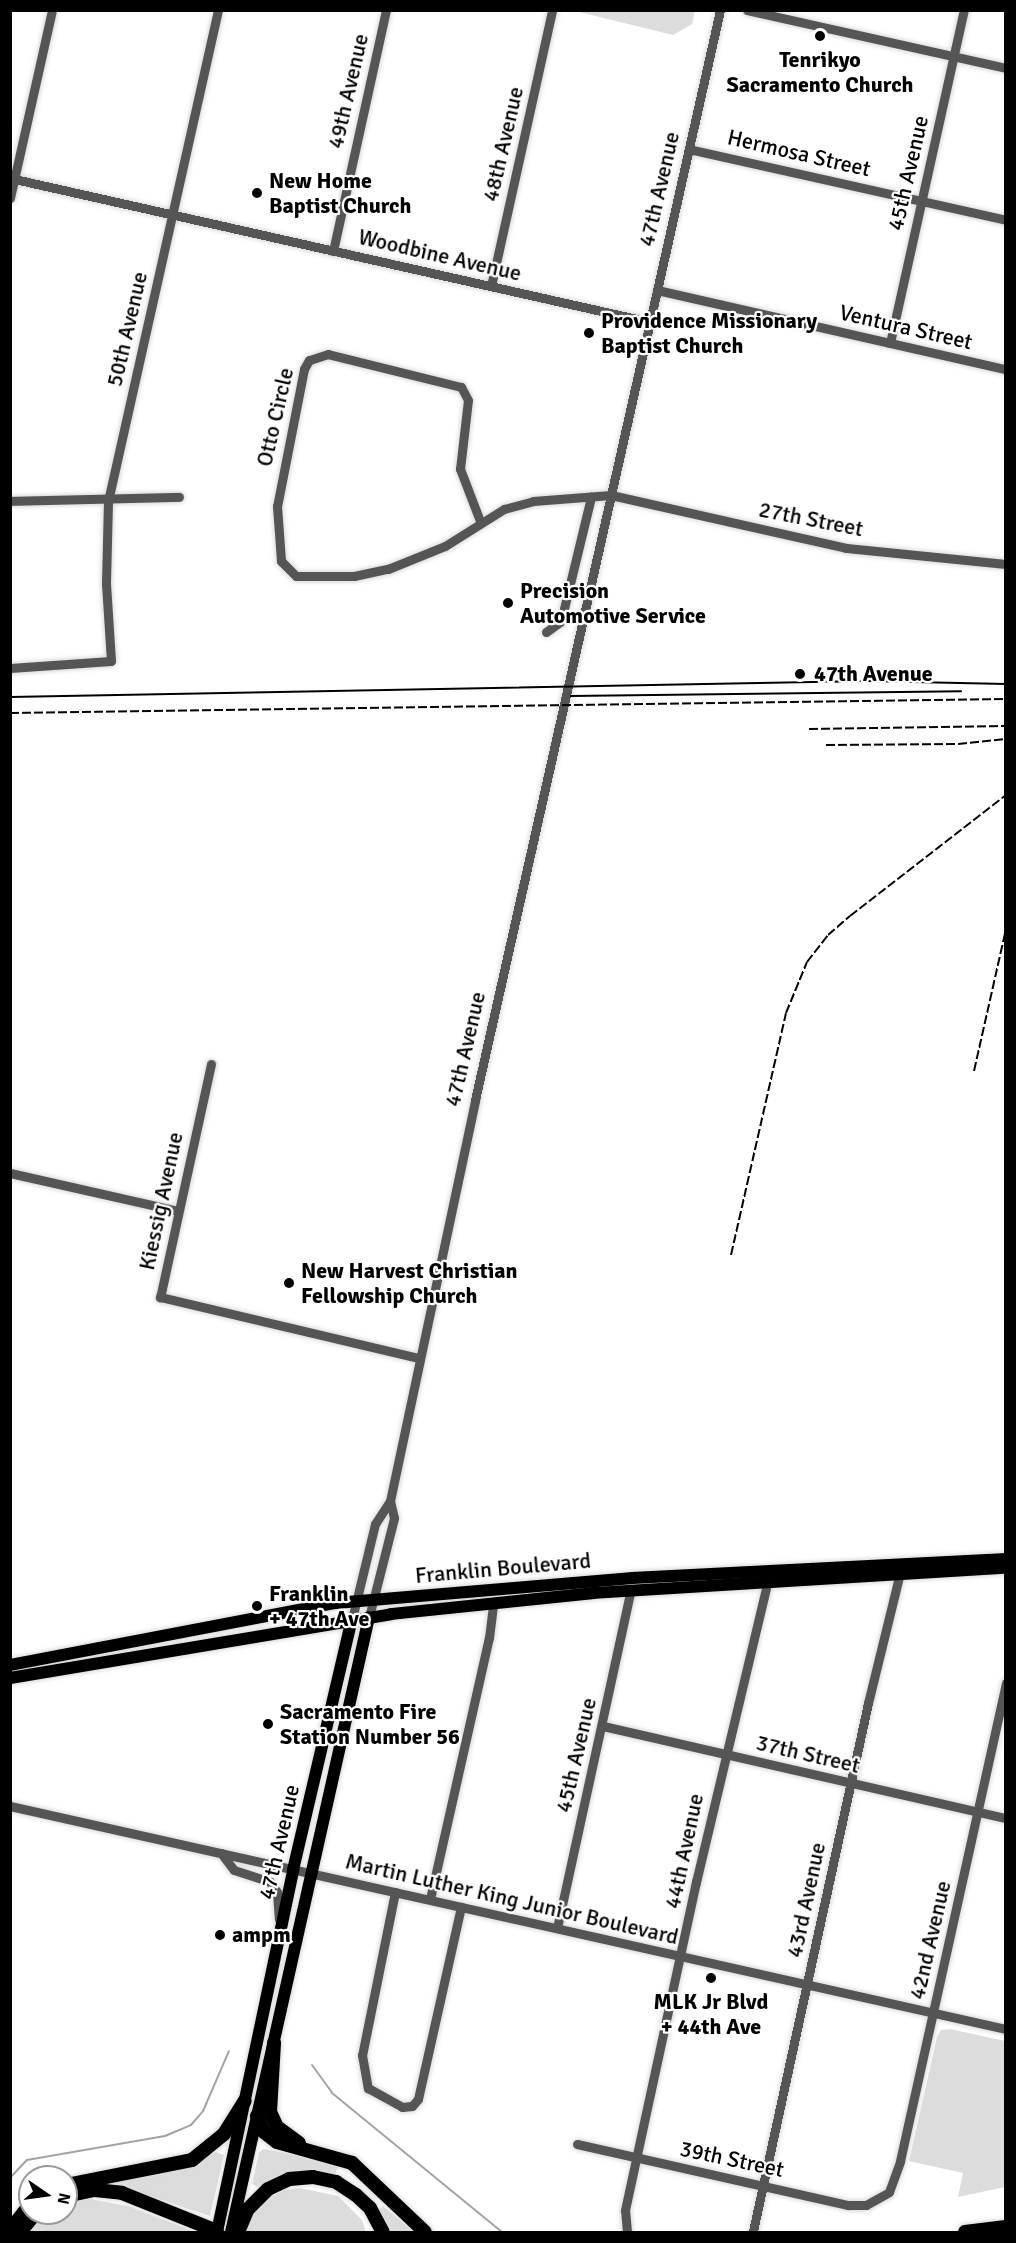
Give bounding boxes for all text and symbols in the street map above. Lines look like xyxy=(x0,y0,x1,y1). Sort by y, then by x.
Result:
marker: Tenrikyo Sacramento Church xyxy=(813,29,827,43)
street label: 49th Avenue xyxy=(322,31,374,151)
place label: Tenrikyo Sacramento Church xyxy=(726,46,914,98)
street label: 48th Avenue xyxy=(477,84,529,204)
street label: 45th Avenue xyxy=(882,113,934,233)
street label: Hermosa Street xyxy=(725,124,873,182)
street label: 47th Avenue xyxy=(633,129,685,249)
place label: New Home Baptist Church xyxy=(269,167,412,218)
marker: New Home Baptist Church xyxy=(250,186,264,200)
street label: Woodbine Avenue xyxy=(356,223,524,287)
street label: 50th Avenue xyxy=(101,269,153,389)
street label: Ventura Street xyxy=(837,299,975,355)
place label: Providence Missionary Baptist Church xyxy=(601,307,817,358)
marker: Providence Missionary Baptist Church xyxy=(582,326,596,340)
street label: Otto Circle xyxy=(251,365,299,469)
street label: 27th Street xyxy=(757,496,865,542)
place label: Precision Automotive Service xyxy=(520,577,706,628)
marker: Precision Automotive Service xyxy=(501,596,515,610)
place label: 47th Avenue xyxy=(814,661,933,687)
marker: 47th Avenue xyxy=(791,665,809,683)
street label: 47th Avenue xyxy=(439,989,491,1109)
street label: Kiessig Avenue xyxy=(133,1129,189,1273)
place label: New Harvest Christian Fellowship Church xyxy=(301,1257,518,1308)
marker: New Harvest Christian Fellowship Church xyxy=(282,1276,296,1290)
street label: Franklin Boulevard xyxy=(414,1547,592,1589)
place label: Franklin + 47th Ave xyxy=(269,1580,369,1632)
marker: Franklin + 47th Ave xyxy=(250,1599,264,1613)
street label: 45th Avenue xyxy=(550,1695,602,1815)
place label: Sacramento Fire Station Number 56 xyxy=(280,1698,460,1750)
marker: Sacramento Fire Station Number 56 xyxy=(261,1717,275,1731)
street label: 37th Street xyxy=(754,1729,862,1779)
street label: 47th Avenue xyxy=(253,1782,305,1902)
street label: 44th Avenue xyxy=(659,1791,709,1911)
street label: 43rd Avenue xyxy=(781,1840,831,1960)
street label: Martin Luther King Junior Boulevard xyxy=(343,1848,681,1950)
street label: 42nd Avenue xyxy=(904,1878,956,2002)
place label: ampm xyxy=(232,1922,291,1948)
marker: ampm xyxy=(213,1928,227,1942)
marker: MLK Jr Blvd + 44th Ave xyxy=(704,1971,718,1985)
place label: MLK Jr Blvd + 44th Ave xyxy=(654,1988,768,2040)
street label: 39th Street xyxy=(678,2135,786,2183)
north arrow xyxy=(18,2165,78,2225)
text: N xyxy=(53,2191,75,2206)

